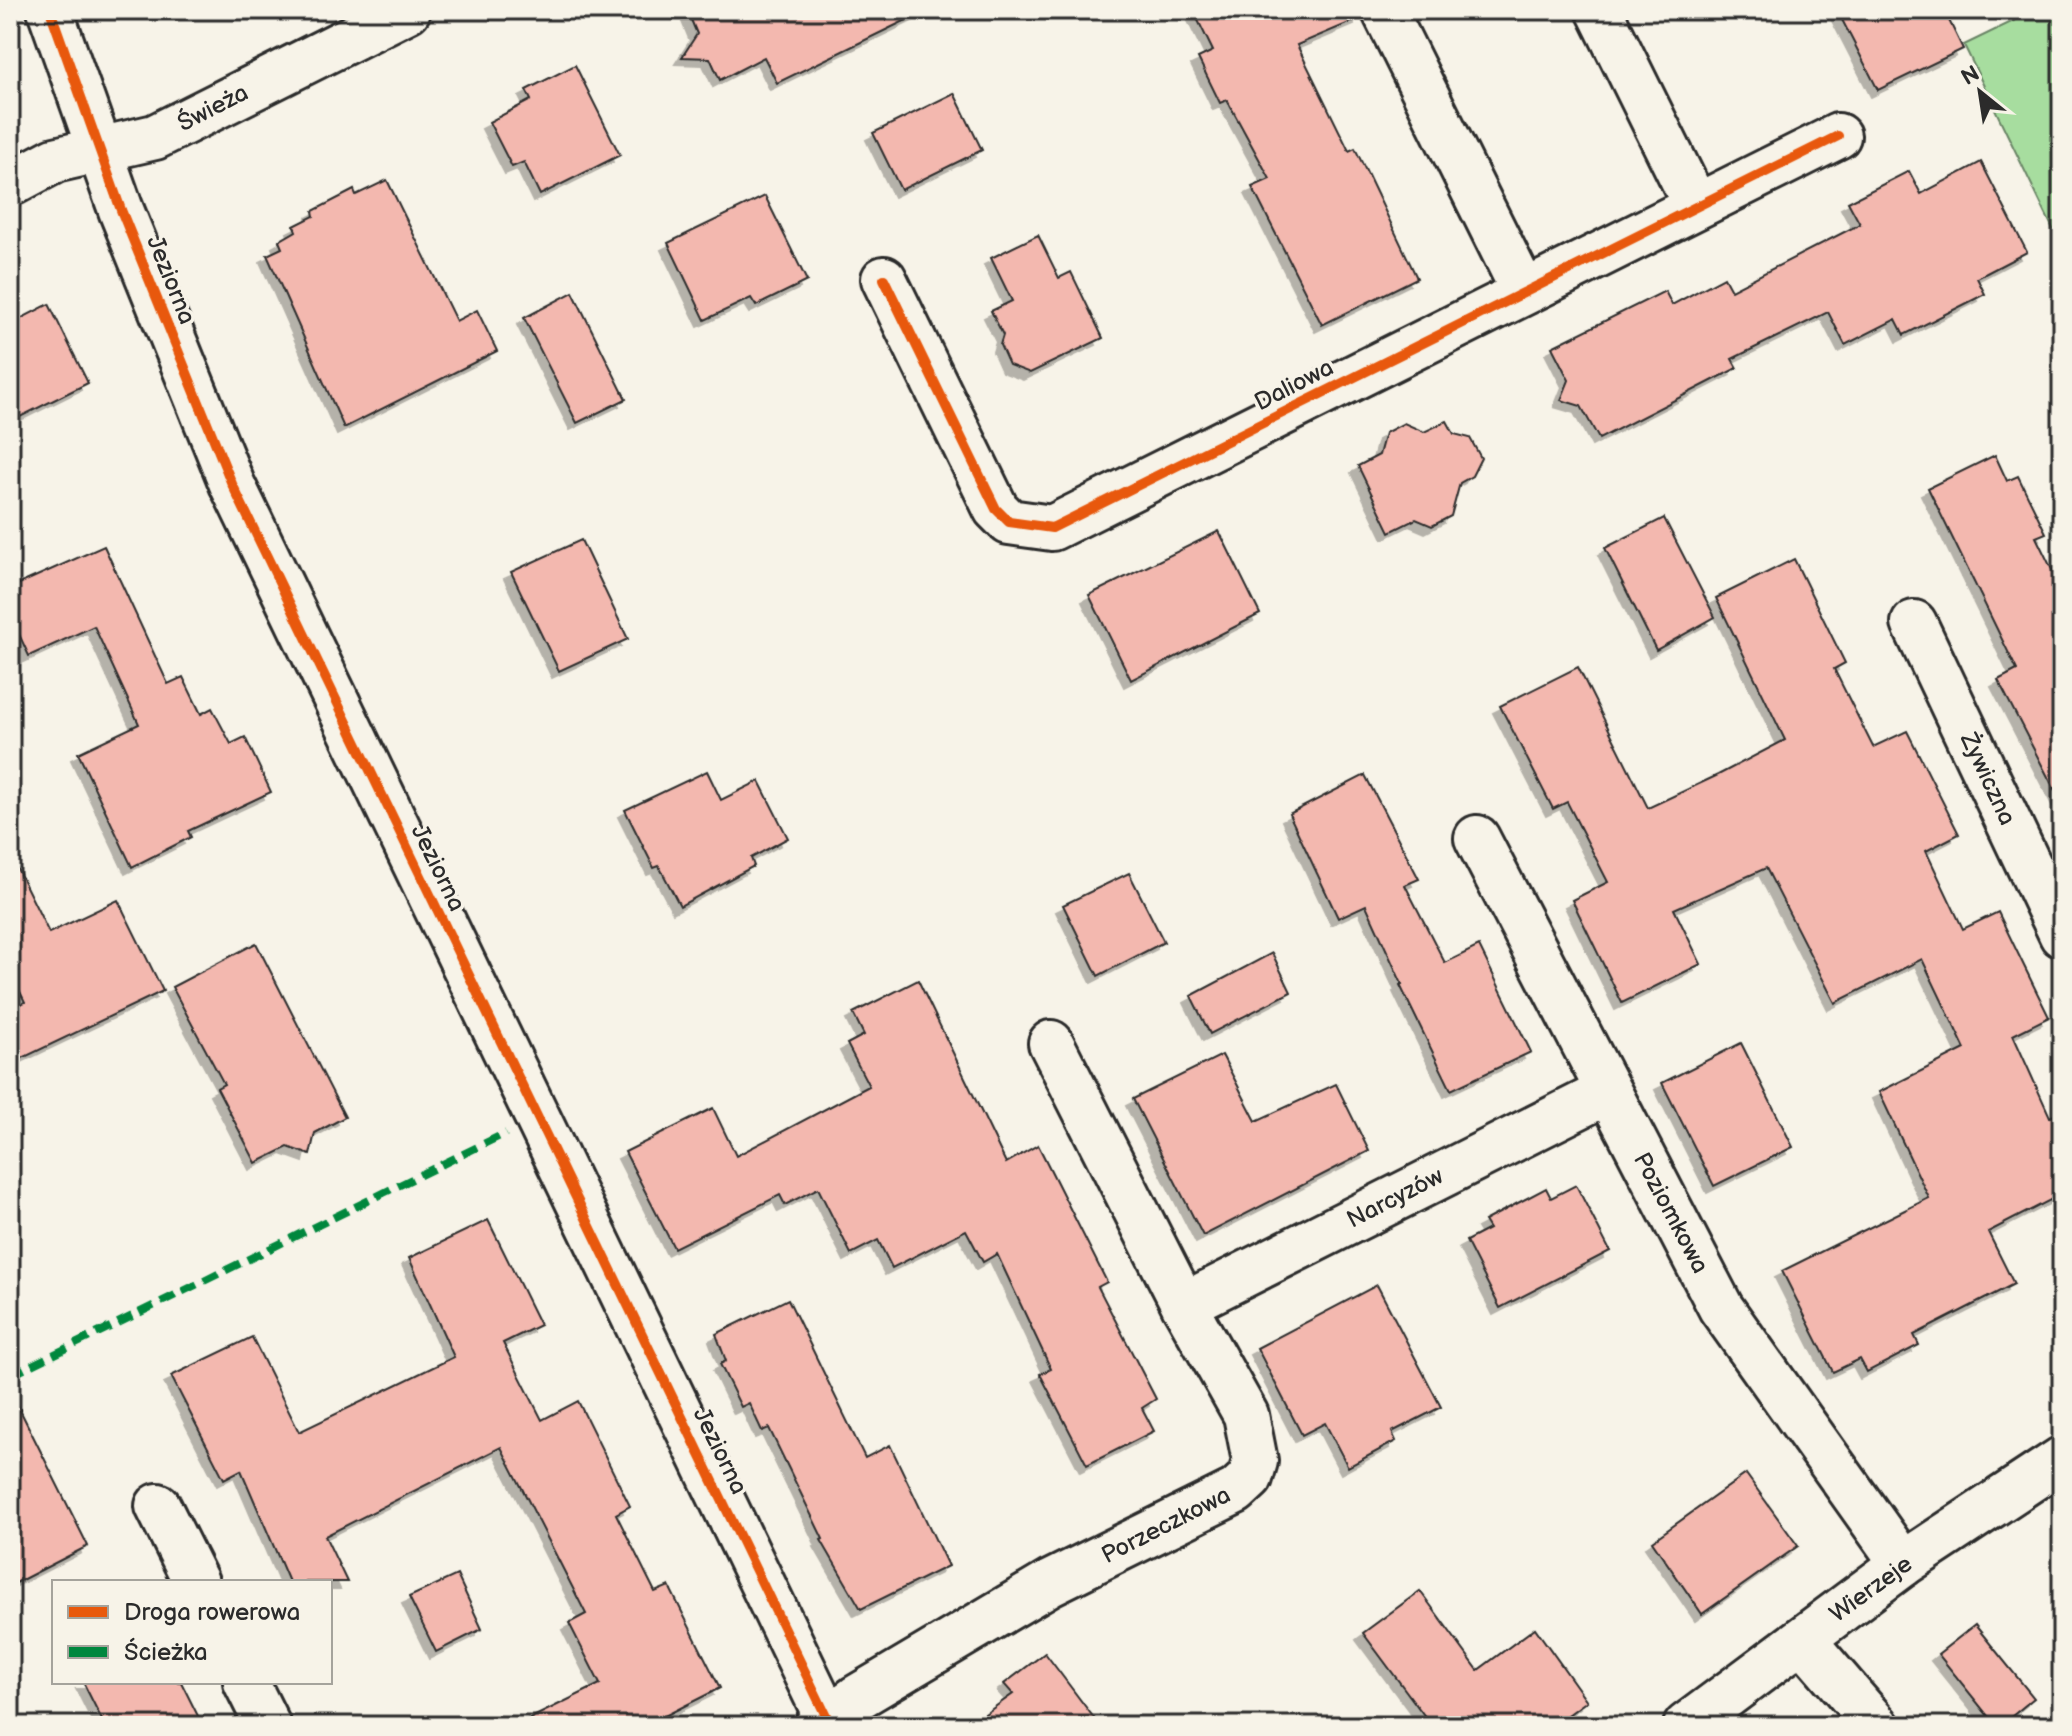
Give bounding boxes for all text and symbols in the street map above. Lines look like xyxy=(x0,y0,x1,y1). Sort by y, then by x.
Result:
north arrow xyxy=(1940,52,2020,132)
text: N xyxy=(1957,60,1985,92)
street label: Świeża xyxy=(172,77,253,138)
street label: Jeziorna xyxy=(140,232,202,328)
street label: Daliowa xyxy=(1250,353,1338,417)
street label: Żywiczna xyxy=(1954,727,2022,830)
street label: Jeziorna xyxy=(405,820,471,916)
street label: Poziomkowa xyxy=(1627,1148,1715,1278)
street label: Narcyzów xyxy=(1342,1161,1448,1235)
street label: Jeziorna xyxy=(687,1403,753,1499)
street label: Porzeczkowa xyxy=(1097,1480,1235,1570)
street label: Wierzeje xyxy=(1824,1549,1918,1629)
legend xyxy=(52,1580,332,1684)
text: Droga rowerowa xyxy=(124,1598,300,1627)
text: Ścieżka xyxy=(124,1637,208,1667)

